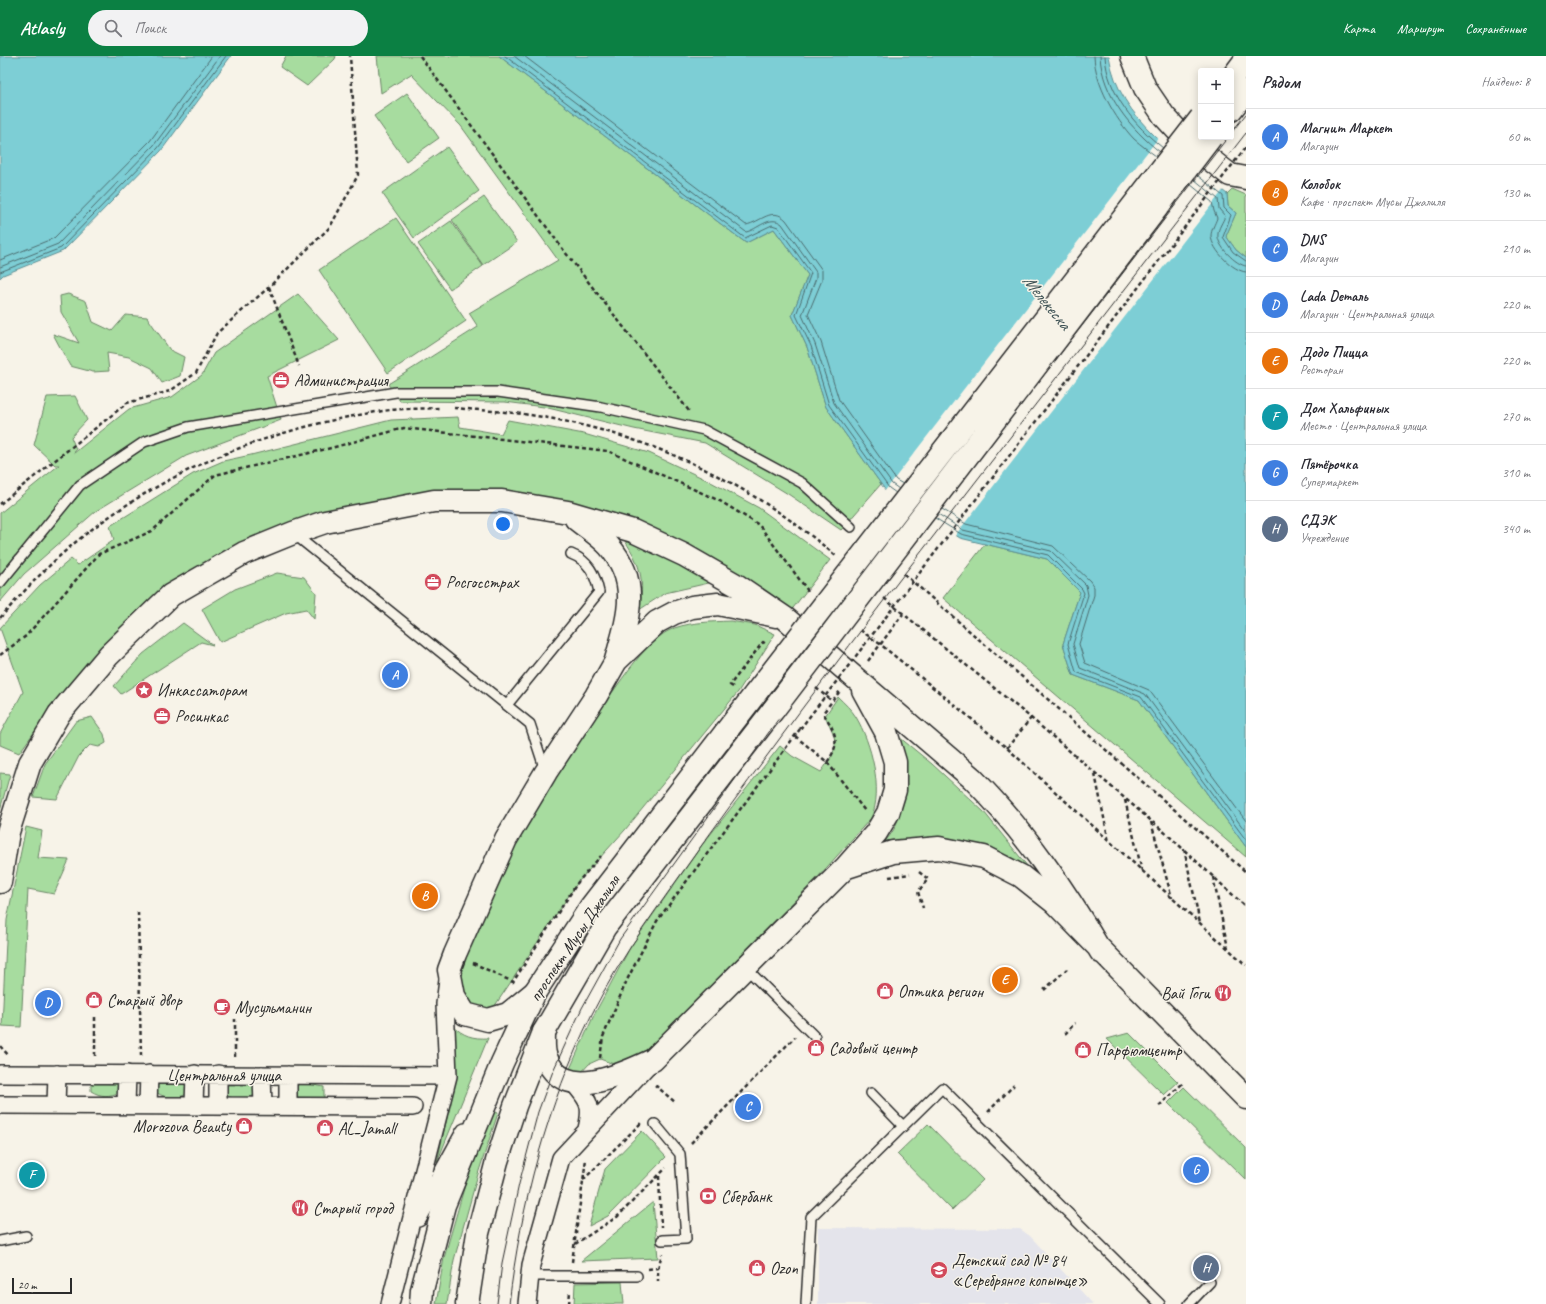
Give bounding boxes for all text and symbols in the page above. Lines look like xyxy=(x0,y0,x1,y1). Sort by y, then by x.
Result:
search box xyxy=(88,10,368,46)
text: Atlasly xyxy=(20,16,64,40)
icon: search xyxy=(102,17,124,39)
text: Поиск xyxy=(134,19,166,38)
text: Карта xyxy=(1343,20,1375,37)
text: Маршрут xyxy=(1397,20,1443,37)
text: Сохранённые xyxy=(1465,20,1526,37)
map controls xyxy=(1198,68,1234,140)
button: + xyxy=(1198,68,1234,104)
text: Рядом xyxy=(1262,72,1300,93)
text: Найдено: 8 xyxy=(1482,74,1530,90)
button: − xyxy=(1198,104,1234,140)
text: Магнит Маркет xyxy=(1300,119,1392,138)
text: A xyxy=(1272,129,1278,145)
text: 60 m xyxy=(1508,129,1530,145)
text: Магазин xyxy=(1300,138,1338,154)
text: Колобок xyxy=(1300,175,1340,194)
text: B xyxy=(1272,185,1278,201)
text: 130 m xyxy=(1502,185,1530,201)
text: Кафе · проспект Мусы Джалиля xyxy=(1300,194,1445,210)
text: DNS xyxy=(1300,231,1325,250)
text: C xyxy=(1272,241,1278,257)
text: 210 m xyxy=(1502,241,1530,257)
text: Магазин xyxy=(1300,250,1338,266)
water label: Мелекеска xyxy=(1018,270,1077,336)
text: Lada Dеталь xyxy=(1300,287,1368,306)
text: D xyxy=(1271,297,1279,313)
text: 220 m xyxy=(1502,297,1530,313)
text: Магазин · Центральная улица xyxy=(1300,306,1434,322)
text: Додо Пицца xyxy=(1300,343,1367,362)
text: E xyxy=(1272,353,1278,369)
text: 220 m xyxy=(1502,353,1530,369)
text: Ресторан xyxy=(1300,362,1343,378)
office icon: Администрация xyxy=(271,370,291,390)
place label: Администрация xyxy=(294,370,389,391)
text: Дом Хальфиных xyxy=(1300,399,1388,418)
text: F xyxy=(1272,409,1278,425)
text: 270 m xyxy=(1502,409,1530,425)
text: Место · Центральная улица xyxy=(1300,418,1427,434)
text: Пятёрочка xyxy=(1300,455,1357,474)
text: G xyxy=(1272,465,1278,481)
text: 310 m xyxy=(1502,465,1530,481)
text: Супермаркет xyxy=(1300,474,1358,490)
text: СДЭК xyxy=(1300,511,1334,530)
your location xyxy=(493,514,513,534)
text: H xyxy=(1271,521,1279,537)
text: 340 m xyxy=(1502,521,1530,537)
text: Учреждение xyxy=(1300,530,1348,546)
office icon: Росгосстрах xyxy=(423,572,443,592)
place label: Росгосстрах xyxy=(446,572,519,593)
pin: A xyxy=(382,660,408,690)
place icon: Инкассаторам xyxy=(134,680,154,700)
place label: Инкассаторам xyxy=(157,680,248,701)
office icon: Росинкас xyxy=(152,706,172,726)
place label: Росинкас xyxy=(175,706,229,727)
street label: проспект Мусы Джалиля xyxy=(524,870,625,1005)
pin: B xyxy=(412,881,438,911)
pin: E xyxy=(992,965,1018,995)
shop icon: Оптика регион xyxy=(875,981,895,1001)
place label: Оптика регион xyxy=(898,981,985,1002)
place label: Вай Гоги xyxy=(1161,983,1211,1004)
restaurant icon: Вай Гоги xyxy=(1213,983,1233,1003)
pin: D xyxy=(35,988,61,1018)
shop icon: Старый двор xyxy=(84,990,104,1010)
place label: Старый двор xyxy=(107,990,183,1011)
cafe icon: Мусульманин xyxy=(212,997,232,1017)
place label: Мусульманин xyxy=(235,997,313,1018)
shop icon: Садовый центр xyxy=(806,1038,826,1058)
place label: Садовый центр xyxy=(829,1038,919,1059)
shop icon: Парфюмцентр xyxy=(1073,1040,1093,1060)
place label: Парфюмцентр xyxy=(1096,1040,1183,1061)
street label: Центральная улица xyxy=(167,1065,283,1086)
pin: C xyxy=(735,1092,761,1122)
place label: Morozova Beauty xyxy=(133,1116,232,1137)
shop icon: Morozova Beauty xyxy=(234,1116,254,1136)
shop icon: AL_Jamall xyxy=(315,1118,335,1138)
place label: AL_Jamall xyxy=(338,1118,399,1139)
pin: G xyxy=(1183,1155,1209,1185)
pin: F xyxy=(19,1160,45,1190)
bank icon: Сбербанк xyxy=(698,1186,718,1206)
place label: Сбербанк xyxy=(721,1186,773,1207)
restaurant icon: Старый город xyxy=(290,1198,310,1218)
place label: Старый город xyxy=(313,1198,395,1219)
place label: Детский сад № 84 «Серебряное копытце» xyxy=(952,1250,1088,1291)
pin: H xyxy=(1193,1253,1219,1283)
shop icon: Ozon xyxy=(747,1258,767,1278)
place label: Ozon xyxy=(770,1258,798,1279)
school or university icon: Детский сад № 84 «Серебряное копытце» xyxy=(929,1260,949,1280)
scale bar xyxy=(12,1276,72,1295)
text: 20 m xyxy=(18,1278,37,1292)

